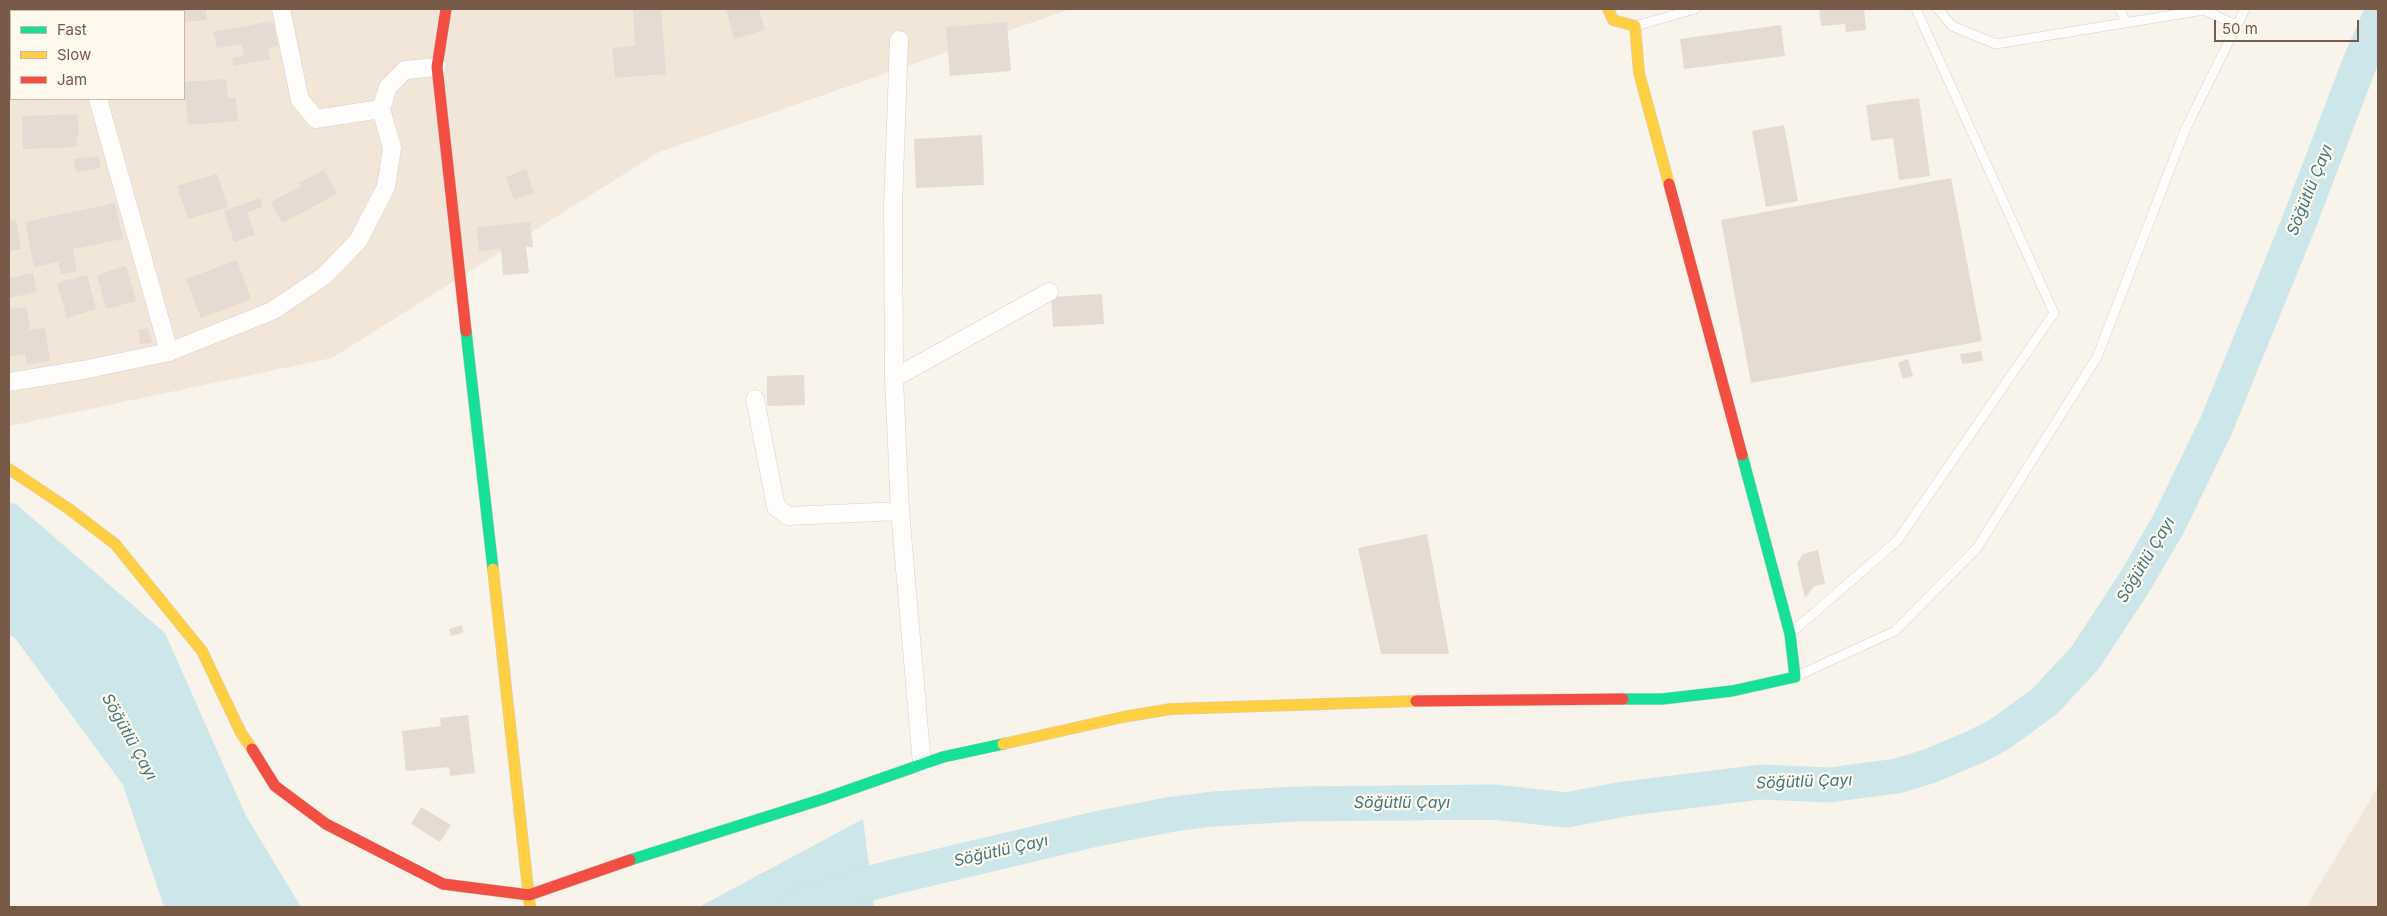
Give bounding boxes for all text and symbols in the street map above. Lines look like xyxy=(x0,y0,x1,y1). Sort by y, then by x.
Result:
legend xyxy=(10,10,185,100)
scale bar xyxy=(2217,10,2362,42)
text: 50 m xyxy=(2222,19,2258,38)
text: Fast xyxy=(57,20,87,39)
text: Slow xyxy=(57,45,91,64)
text: Jam xyxy=(57,70,87,89)
water label: Söğütlü Çayı xyxy=(2283,142,2337,238)
water label: Söğütlü Çayı xyxy=(2113,514,2179,606)
water label: Söğütlü Çayı xyxy=(97,690,161,784)
water label: Söğütlü Çayı xyxy=(1756,771,1852,793)
water label: Söğütlü Çayı xyxy=(1354,793,1450,813)
water label: Söğütlü Çayı xyxy=(952,831,1050,871)

